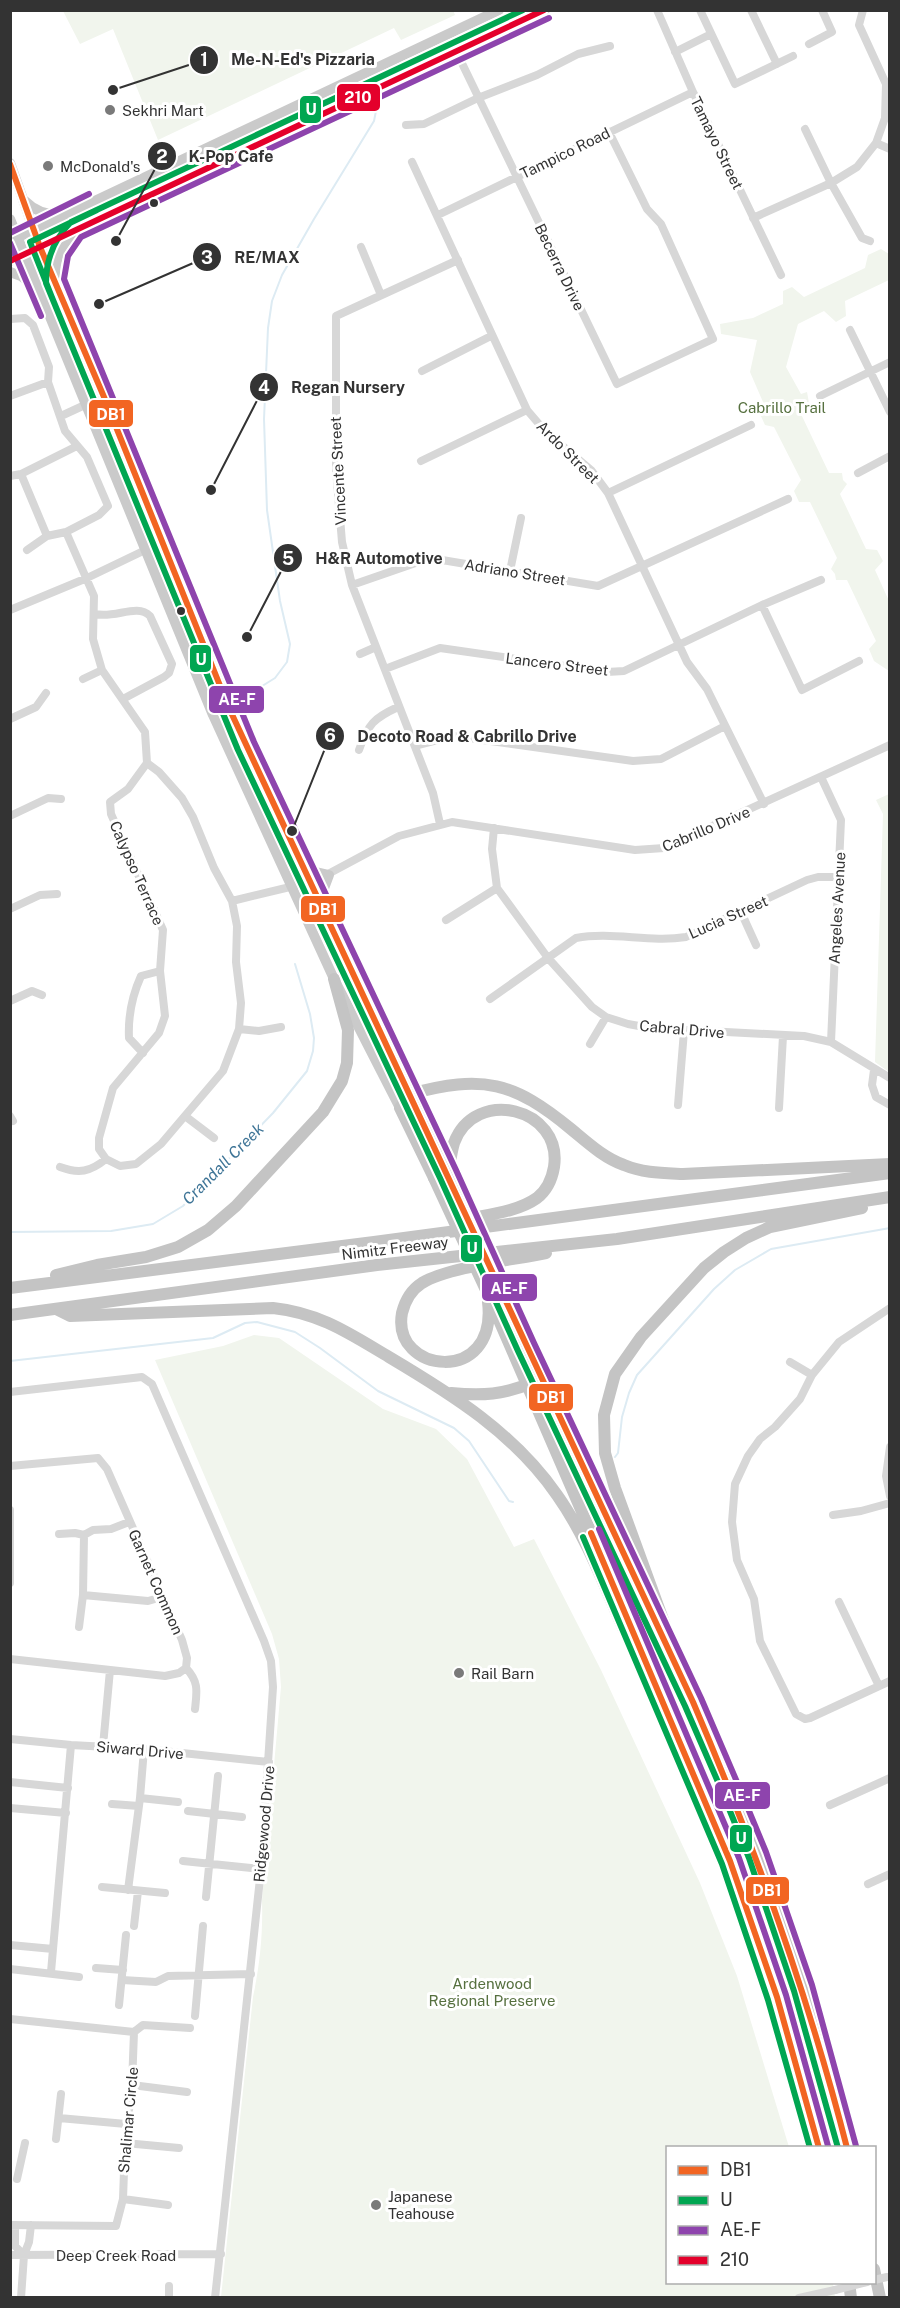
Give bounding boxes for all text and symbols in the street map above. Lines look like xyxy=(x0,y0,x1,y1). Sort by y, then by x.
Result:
callout: Me-N-Ed's Pizzaria xyxy=(189,43,387,77)
text: 1 xyxy=(200,49,208,70)
text: Me-N-Ed's Pizzaria xyxy=(231,50,375,69)
line badge: 210 xyxy=(336,83,381,112)
text: 210 xyxy=(344,88,372,107)
street label: Tamayo Street xyxy=(687,94,747,192)
line badge: U xyxy=(299,95,322,124)
text: U xyxy=(305,100,317,119)
place label: Sekhri Mart xyxy=(122,102,204,119)
marker: Sekhri Mart xyxy=(103,103,117,117)
street label: Tampico Road xyxy=(517,124,613,182)
callout: K-Pop Cafe xyxy=(147,139,286,173)
text: 2 xyxy=(156,146,168,167)
text: K-Pop Cafe xyxy=(188,147,274,166)
place label: McDonald's xyxy=(60,158,140,175)
marker: McDonald's xyxy=(41,159,55,173)
unlabelled marker xyxy=(148,197,160,209)
street label: Becerra Drive xyxy=(532,221,588,313)
callout: RE/MAX xyxy=(192,240,312,274)
text: 3 xyxy=(201,247,213,268)
text: RE/MAX xyxy=(234,248,300,267)
callout: Regan Nursery xyxy=(249,370,417,404)
text: 4 xyxy=(258,377,270,398)
text: Regan Nursery xyxy=(291,378,405,397)
line badge: DB1 xyxy=(88,399,134,428)
park label: Cabrillo Trail xyxy=(738,399,826,416)
text: DB1 xyxy=(96,405,126,424)
street label: Vincente Street xyxy=(327,416,349,526)
street label: Ardo Street xyxy=(533,417,603,487)
callout: H&R Automotive xyxy=(273,541,455,575)
text: 5 xyxy=(282,548,294,569)
text: H&R Automotive xyxy=(315,549,443,568)
street label: Adriano Street xyxy=(463,556,567,588)
unlabelled marker xyxy=(175,605,187,617)
line badge: U xyxy=(189,644,212,673)
street label: Lancero Street xyxy=(505,649,610,679)
text: U xyxy=(195,650,207,669)
line badge: AE-F xyxy=(208,685,265,714)
text: AE-F xyxy=(218,690,256,709)
callout: Decoto Road & Cabrillo Drive xyxy=(315,719,588,753)
text: 6 xyxy=(324,725,336,746)
text: Decoto Road & Cabrillo Drive xyxy=(357,727,577,746)
street label: Cabrillo Drive xyxy=(660,803,752,855)
street label: Calypso Terrace xyxy=(106,818,168,928)
street label: Angeles Avenue xyxy=(826,852,848,964)
street label: Lucia Street xyxy=(686,892,770,942)
line badge: DB1 xyxy=(300,895,346,923)
text: DB1 xyxy=(308,900,338,919)
street label: Cabral Drive xyxy=(639,1017,725,1041)
water label: Crandall Creek xyxy=(178,1119,268,1209)
street label: Nimitz Freeway xyxy=(341,1233,449,1263)
line badge: U xyxy=(460,1234,483,1263)
text: U xyxy=(466,1239,478,1258)
line badge: AE-F xyxy=(481,1273,538,1302)
text: AE-F xyxy=(490,1279,528,1298)
line badge: DB1 xyxy=(528,1383,574,1412)
text: DB1 xyxy=(536,1388,566,1407)
street label: Garnet Common xyxy=(125,1527,187,1637)
place label: Rail Barn xyxy=(471,1665,534,1682)
marker: Rail Barn xyxy=(452,1666,466,1680)
street label: Siward Drive xyxy=(96,1738,184,1762)
street label: Ridgewood Drive xyxy=(250,1765,278,1883)
line badge: AE-F xyxy=(714,1781,771,1810)
text: AE-F xyxy=(723,1786,761,1805)
line badge: U xyxy=(729,1824,753,1853)
text: U xyxy=(735,1829,747,1848)
line badge: DB1 xyxy=(745,1876,790,1905)
text: DB1 xyxy=(752,1881,782,1900)
park label: Ardenwood Regional Preserve xyxy=(429,1975,555,2009)
street label: Shalimar Circle xyxy=(115,2066,141,2174)
legend xyxy=(666,2146,876,2284)
text: DB1 xyxy=(720,2159,752,2180)
place label: Japanese Teahouse xyxy=(388,2188,454,2222)
text: U xyxy=(720,2189,733,2210)
marker: Japanese Teahouse xyxy=(369,2198,383,2212)
text: AE-F xyxy=(720,2219,761,2240)
street label: Deep Creek Road xyxy=(56,2247,176,2264)
text: 210 xyxy=(720,2249,749,2270)

